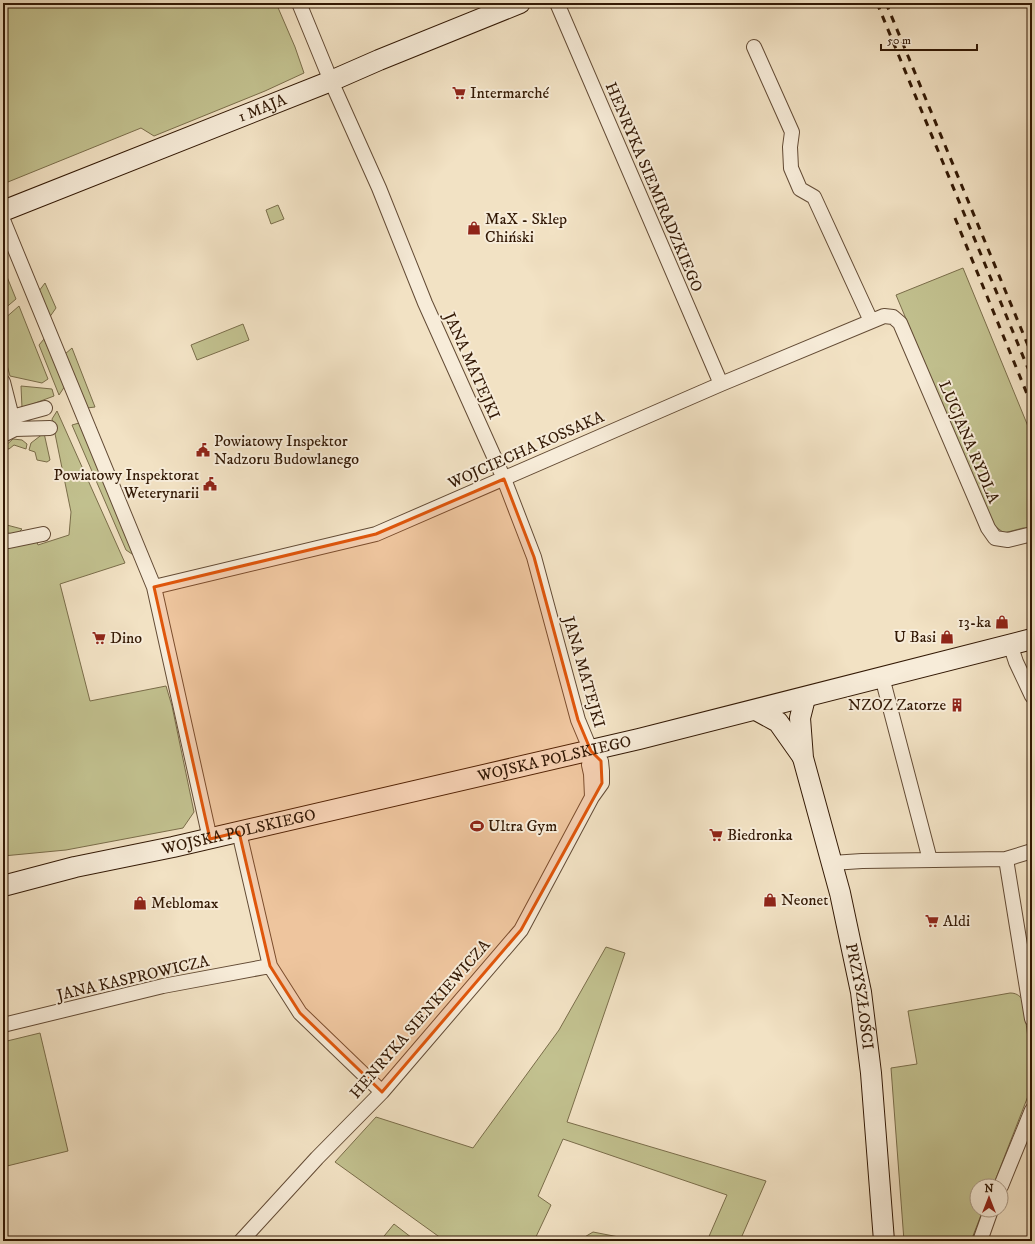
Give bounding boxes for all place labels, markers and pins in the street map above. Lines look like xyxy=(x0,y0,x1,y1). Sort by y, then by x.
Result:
place label: Intermarché xyxy=(470,83,550,103)
supermarket icon: Intermarché xyxy=(451,85,467,101)
place label: MaX - Sklep Chiński xyxy=(485,209,567,247)
shop icon: MaX - Sklep Chiński xyxy=(466,220,482,236)
place label: Powiatowy Inspektor Nadzoru Budowlanego xyxy=(214,431,359,469)
public building icon: Powiatowy Inspektor Nadzoru Budowlanego xyxy=(195,442,211,458)
place label: Powiatowy Inspektorat Weterynarii xyxy=(53,465,199,503)
public building icon: Powiatowy Inspektorat Weterynarii xyxy=(202,476,218,492)
place label: 13-ka xyxy=(958,612,991,632)
shop icon: 13-ka xyxy=(994,614,1010,630)
place label: U Basi xyxy=(894,627,936,647)
place label: Dino xyxy=(110,628,142,648)
shop icon: U Basi xyxy=(939,629,955,645)
supermarket icon: Dino xyxy=(91,630,107,646)
place label: NZOZ Zatorze xyxy=(848,695,946,715)
building icon: NZOZ Zatorze xyxy=(949,697,965,713)
place label: Ultra Gym xyxy=(488,816,557,836)
sports icon: Ultra Gym xyxy=(469,818,485,834)
place label: Biedronka xyxy=(727,825,793,845)
supermarket icon: Biedronka xyxy=(708,827,724,843)
place label: Neonet xyxy=(781,890,828,910)
shop icon: Neonet xyxy=(762,892,778,908)
place label: Meblomax xyxy=(151,893,219,913)
shop icon: Meblomax xyxy=(132,895,148,911)
place label: Aldi xyxy=(943,911,970,931)
supermarket icon: Aldi xyxy=(924,913,940,929)

